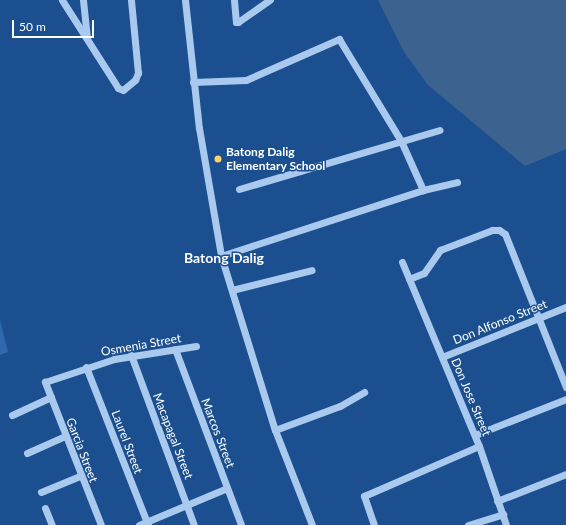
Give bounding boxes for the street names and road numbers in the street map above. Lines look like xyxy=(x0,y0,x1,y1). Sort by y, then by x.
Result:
street label: Don Alfonso Street xyxy=(451,296,549,348)
street label: Osmenia Street xyxy=(100,331,182,359)
street label: Don Jose Street xyxy=(448,356,494,438)
street label: Macapagal Street xyxy=(150,391,196,481)
street label: Marcos Street xyxy=(198,396,238,470)
street label: Laurel Street xyxy=(108,408,146,476)
street label: Garcia Street xyxy=(63,416,101,484)

